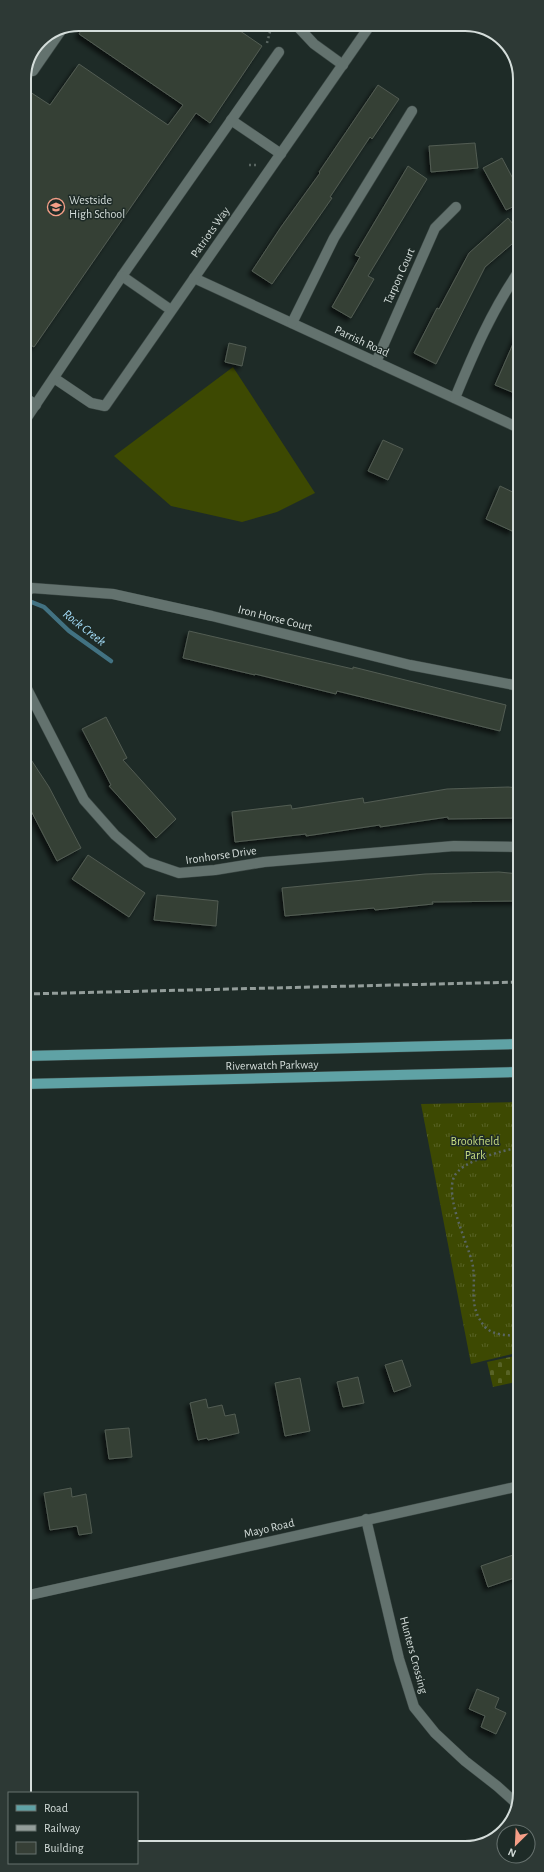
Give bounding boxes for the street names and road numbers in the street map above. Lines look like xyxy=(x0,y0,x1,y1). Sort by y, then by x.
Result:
street label: Patriots Way xyxy=(188,204,233,260)
street label: Tarpon Court xyxy=(381,246,417,306)
street label: Parrish Road xyxy=(333,323,391,359)
street label: Iron Horse Court xyxy=(237,603,314,633)
street label: Ironhorse Drive xyxy=(185,844,257,866)
street label: Riverwatch Parkway xyxy=(225,1058,319,1073)
street label: Mayo Road xyxy=(243,1516,296,1541)
street label: Hunters Crossing xyxy=(398,1615,430,1695)

